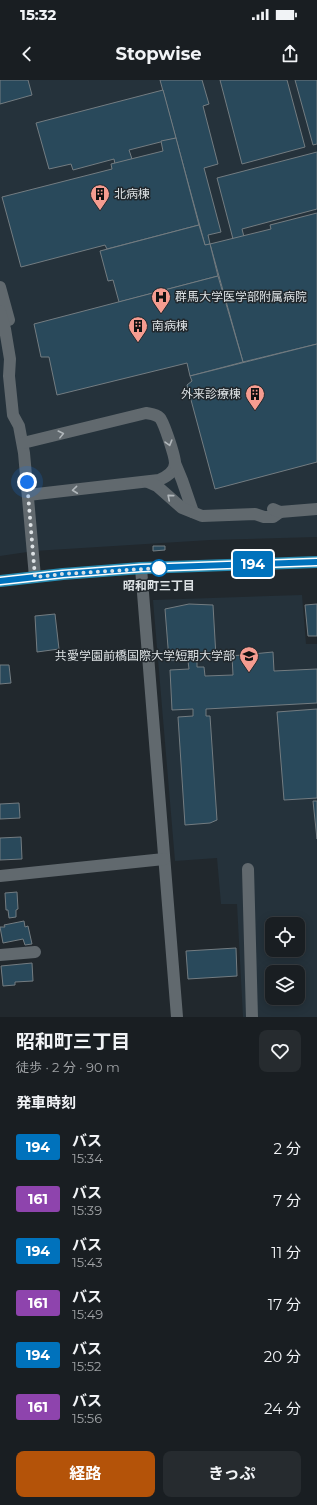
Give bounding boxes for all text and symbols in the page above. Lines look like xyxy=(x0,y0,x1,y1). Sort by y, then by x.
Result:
text: 15:32 xyxy=(20,5,56,24)
icon: back xyxy=(16,43,38,65)
text: Stopwise xyxy=(115,43,202,65)
icon: share xyxy=(279,43,301,65)
building icon: 北病棟 xyxy=(89,183,111,211)
place label: 北病棟 xyxy=(114,186,150,201)
hospital icon: 群馬大学医学部附属病院 xyxy=(150,286,172,314)
place label: 群馬大学医学部附属病院 xyxy=(175,289,307,304)
building icon: 南病棟 xyxy=(127,315,149,343)
place label: 南病棟 xyxy=(152,318,188,333)
building icon: 外来診療棟 xyxy=(244,383,266,411)
place label: 外来診療棟 xyxy=(181,386,241,401)
one-way arrow xyxy=(57,430,64,439)
one-way arrow xyxy=(165,440,173,447)
your location xyxy=(17,472,37,492)
one-way arrow xyxy=(72,485,78,494)
one-way arrow xyxy=(168,495,175,502)
line badge: 194 xyxy=(230,551,276,577)
text: 194 xyxy=(241,555,265,573)
marker: 昭和町三丁目 xyxy=(150,559,168,577)
place label: 昭和町三丁目 xyxy=(123,578,195,593)
school or university icon: 共愛学園前橋国際大学短期大学部 xyxy=(238,645,260,673)
place label: 共愛学園前橋国際大学短期大学部 xyxy=(55,648,235,663)
map controls xyxy=(265,917,305,1005)
button: locate xyxy=(265,917,305,957)
button: layers xyxy=(265,965,305,1005)
text: 昭和町三丁目 xyxy=(16,1030,130,1053)
button: heart xyxy=(259,1030,301,1072)
text: 徒歩 · 2 分 · 90 m xyxy=(16,1059,120,1075)
text: 発車時刻 xyxy=(16,1093,76,1112)
text: バス xyxy=(72,1131,102,1150)
text: 194 xyxy=(26,1138,50,1156)
text: 2 分 xyxy=(274,1139,301,1158)
text: 15:34 xyxy=(72,1150,103,1166)
text: バス xyxy=(72,1183,102,1202)
text: 161 xyxy=(28,1190,48,1208)
text: 7 分 xyxy=(273,1191,301,1210)
text: 15:39 xyxy=(72,1202,102,1218)
text: バス xyxy=(72,1235,102,1254)
text: 194 xyxy=(26,1242,50,1260)
text: 11 分 xyxy=(271,1243,301,1262)
text: 15:43 xyxy=(72,1254,103,1270)
text: バス xyxy=(72,1287,102,1306)
text: 161 xyxy=(28,1294,48,1312)
text: 17 分 xyxy=(268,1295,301,1314)
text: 15:49 xyxy=(72,1306,103,1322)
text: バス xyxy=(72,1339,102,1358)
text: 194 xyxy=(26,1346,50,1364)
text: 20 分 xyxy=(264,1347,301,1366)
text: 15:52 xyxy=(72,1358,101,1374)
text: バス xyxy=(72,1391,102,1410)
text: 161 xyxy=(28,1398,48,1416)
text: 24 分 xyxy=(264,1399,301,1418)
text: 15:56 xyxy=(72,1410,102,1426)
button: 経路 xyxy=(16,1451,155,1497)
button: きっぷ xyxy=(163,1451,301,1497)

